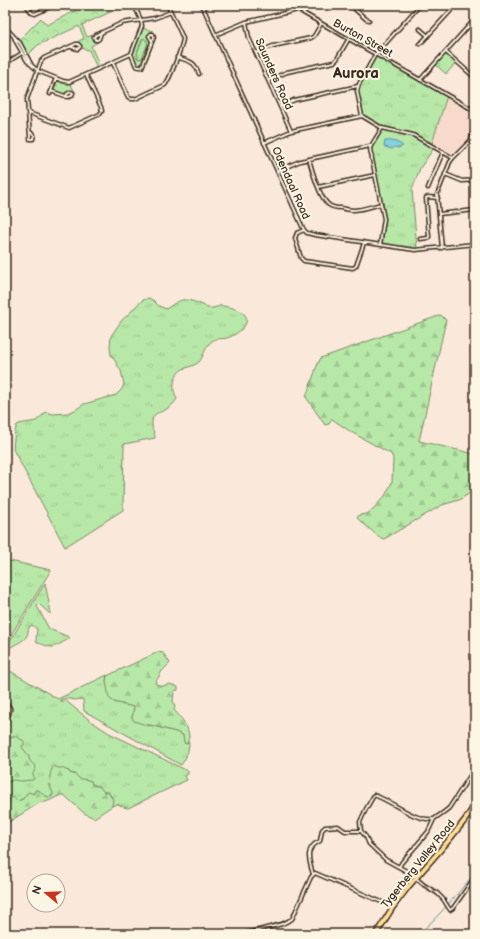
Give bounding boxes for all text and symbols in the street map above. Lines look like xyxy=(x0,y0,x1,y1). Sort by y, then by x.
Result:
street label: Burton Street xyxy=(331,16,396,60)
street label: Saunders Road xyxy=(252,36,296,112)
district label: Aurora xyxy=(332,64,379,83)
street label: Odendaal Road xyxy=(269,145,313,221)
street label: Tygerberg Valley Road xyxy=(378,817,458,911)
north arrow xyxy=(26,873,66,913)
text: N xyxy=(30,884,45,896)

